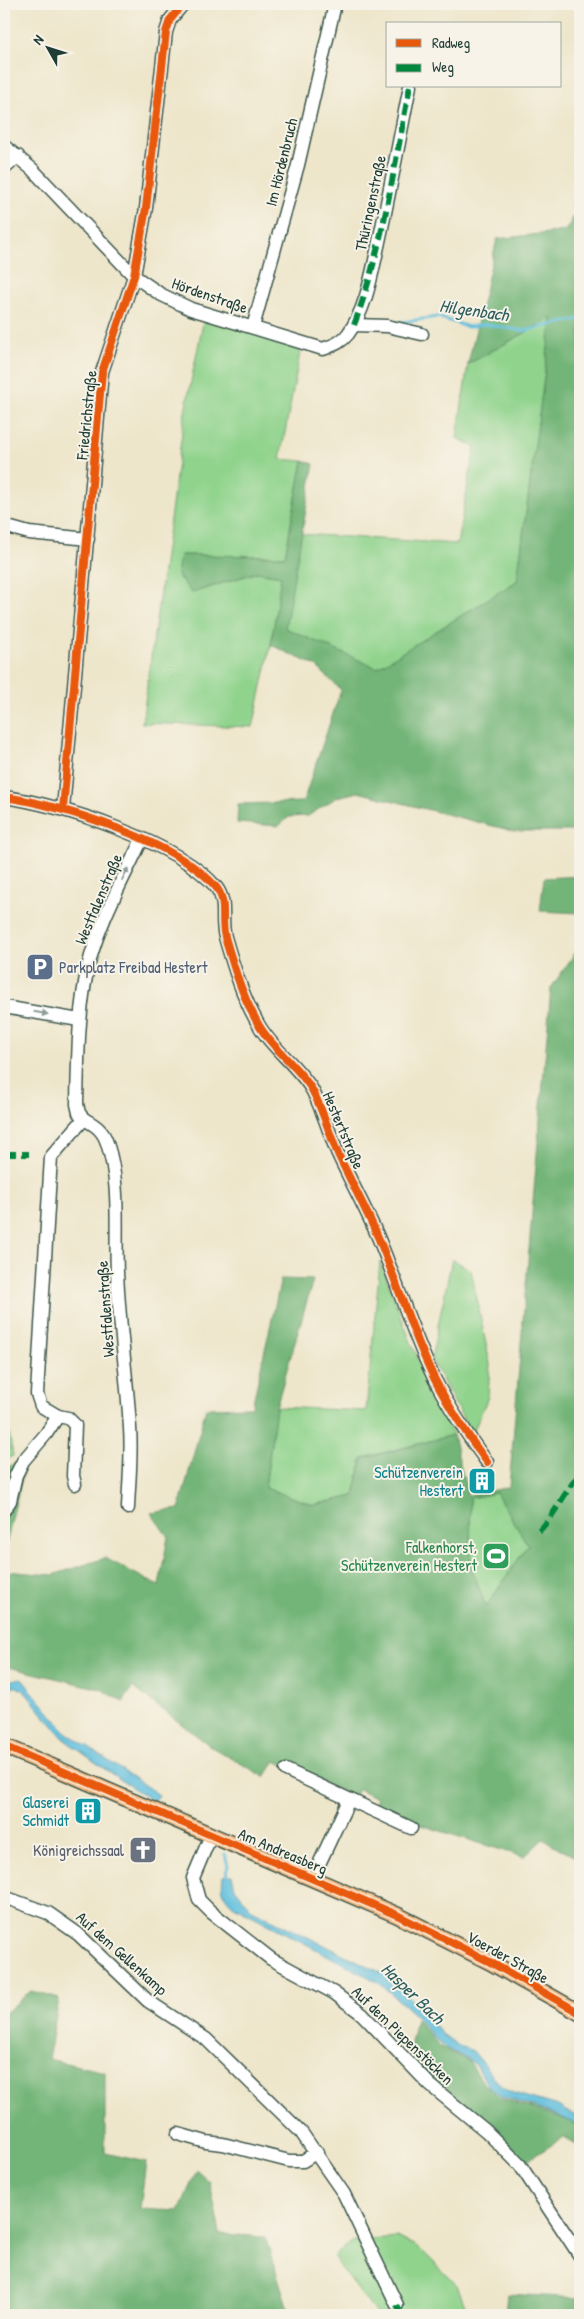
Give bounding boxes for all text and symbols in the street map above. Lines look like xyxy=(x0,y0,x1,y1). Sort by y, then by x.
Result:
north arrow xyxy=(22,22,72,72)
legend xyxy=(386,22,562,88)
text: N xyxy=(28,30,48,48)
text: Radweg xyxy=(432,32,470,53)
text: Weg xyxy=(432,56,454,77)
street label: Im Hördenbruch xyxy=(259,115,303,208)
street label: Thüringenstraße xyxy=(349,153,391,253)
street label: Hördenstraße xyxy=(169,272,251,318)
water label: Hilgenbach xyxy=(438,293,512,327)
street label: Friedrichstraße xyxy=(70,368,102,462)
street label: Westfalenstraße xyxy=(69,850,127,948)
one-way arrow xyxy=(122,867,130,881)
parking icon: Parkplatz Freibad Hestert xyxy=(25,952,55,982)
place label: Parkplatz Freibad Hestert xyxy=(59,956,208,978)
one-way arrow xyxy=(34,1010,50,1018)
street label: Hestertstraße xyxy=(318,1088,370,1173)
street label: Westfalenstraße xyxy=(91,1259,119,1358)
place label: Schützenverein Hestert xyxy=(374,1461,463,1501)
building icon: Schützenverein Hestert xyxy=(467,1466,497,1496)
place label: Falkenhorst, Schützenverein Hestert xyxy=(341,1536,477,1576)
sports icon: Falkenhorst, Schützenverein Hestert xyxy=(481,1541,511,1571)
place label: Glaserei Schmidt xyxy=(22,1791,69,1831)
building icon: Glaserei Schmidt xyxy=(73,1796,103,1826)
street label: Am Andreasberg xyxy=(235,1822,331,1880)
church icon: Königreichssaal xyxy=(128,1835,158,1865)
place label: Königreichssaal xyxy=(33,1839,125,1861)
street label: Auf dem Gellenkamp xyxy=(72,1906,173,2000)
street label: Voerder Straße xyxy=(463,1925,553,1989)
water label: Hasper Bach xyxy=(376,1957,451,2030)
street label: Auf dem Piepenstöcken xyxy=(347,1981,459,2089)

